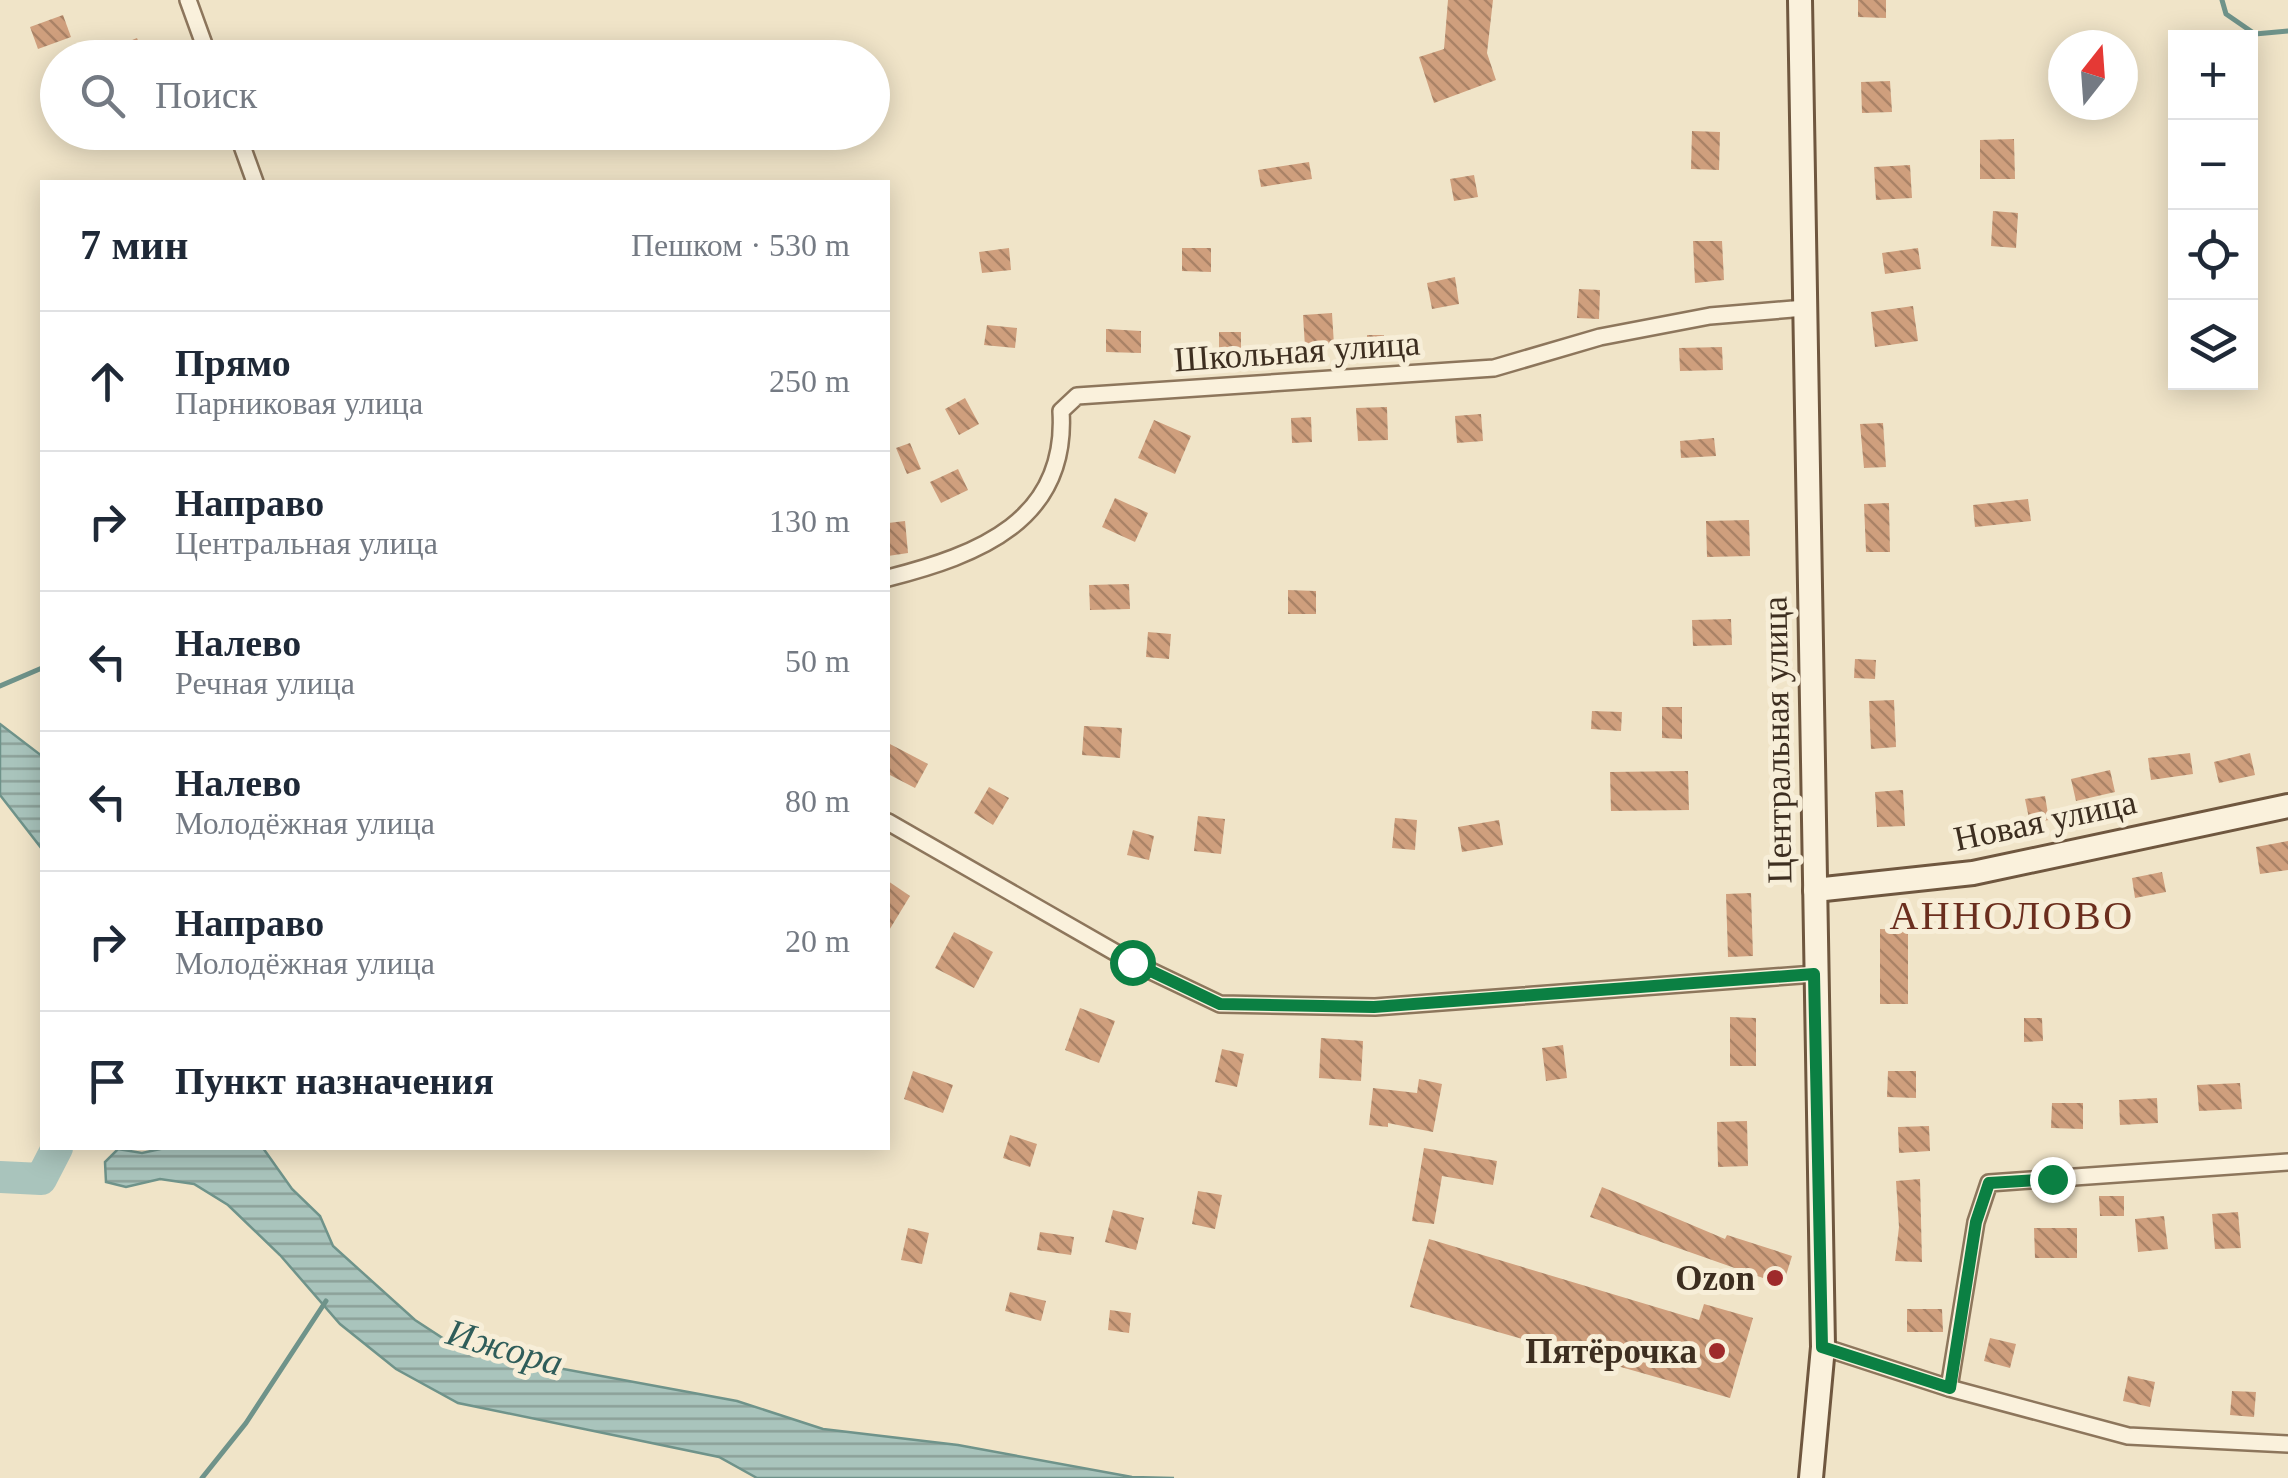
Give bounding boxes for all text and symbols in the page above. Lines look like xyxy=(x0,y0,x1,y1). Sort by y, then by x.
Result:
north arrow xyxy=(2048,30,2138,120)
map controls xyxy=(2168,30,2258,390)
button: + xyxy=(2168,30,2258,120)
search box xyxy=(40,40,890,150)
icon: search xyxy=(75,68,130,123)
text: Поиск xyxy=(155,74,257,116)
button: − xyxy=(2168,120,2258,210)
button: locate xyxy=(2168,210,2258,300)
text: 7 мин xyxy=(80,222,189,268)
text: Пешком · 530 m xyxy=(631,227,850,263)
button: layers xyxy=(2168,300,2258,390)
street label: Школьная улица xyxy=(1173,323,1422,380)
text: Прямо xyxy=(175,342,291,384)
icon: ahead xyxy=(80,354,135,409)
text: 250 m xyxy=(769,363,850,399)
text: Парниковая улица xyxy=(175,385,423,421)
text: Направо xyxy=(175,482,324,524)
icon: right xyxy=(80,494,135,549)
text: 130 m xyxy=(769,503,850,539)
text: Центральная улица xyxy=(175,525,438,561)
street label: Центральная улица xyxy=(1755,595,1800,884)
text: Налево xyxy=(175,622,301,664)
icon: left xyxy=(80,634,135,689)
text: 50 m xyxy=(785,643,850,679)
text: Речная улица xyxy=(175,665,355,701)
text: Налево xyxy=(175,762,301,804)
icon: left xyxy=(80,774,135,829)
street label: Новая улица xyxy=(1950,782,2140,859)
text: 80 m xyxy=(785,783,850,819)
text: Молодёжная улица xyxy=(175,805,435,841)
district label: АННОЛОВО xyxy=(1889,893,2135,938)
text: Направо xyxy=(175,902,324,944)
icon: right xyxy=(80,914,135,969)
text: 20 m xyxy=(785,923,850,959)
route start xyxy=(1110,940,1156,986)
text: Молодёжная улица xyxy=(175,945,435,981)
icon: arrive xyxy=(80,1054,135,1109)
text: Пункт назначения xyxy=(175,1060,494,1102)
route end xyxy=(2030,1157,2076,1203)
place label: Ozon xyxy=(1675,1259,1755,1298)
marker: Ozon xyxy=(1764,1267,1786,1289)
water label: Ижора xyxy=(441,1310,568,1384)
place label: Пятёрочка xyxy=(1525,1332,1697,1371)
marker: Пятёрочка xyxy=(1706,1340,1728,1362)

